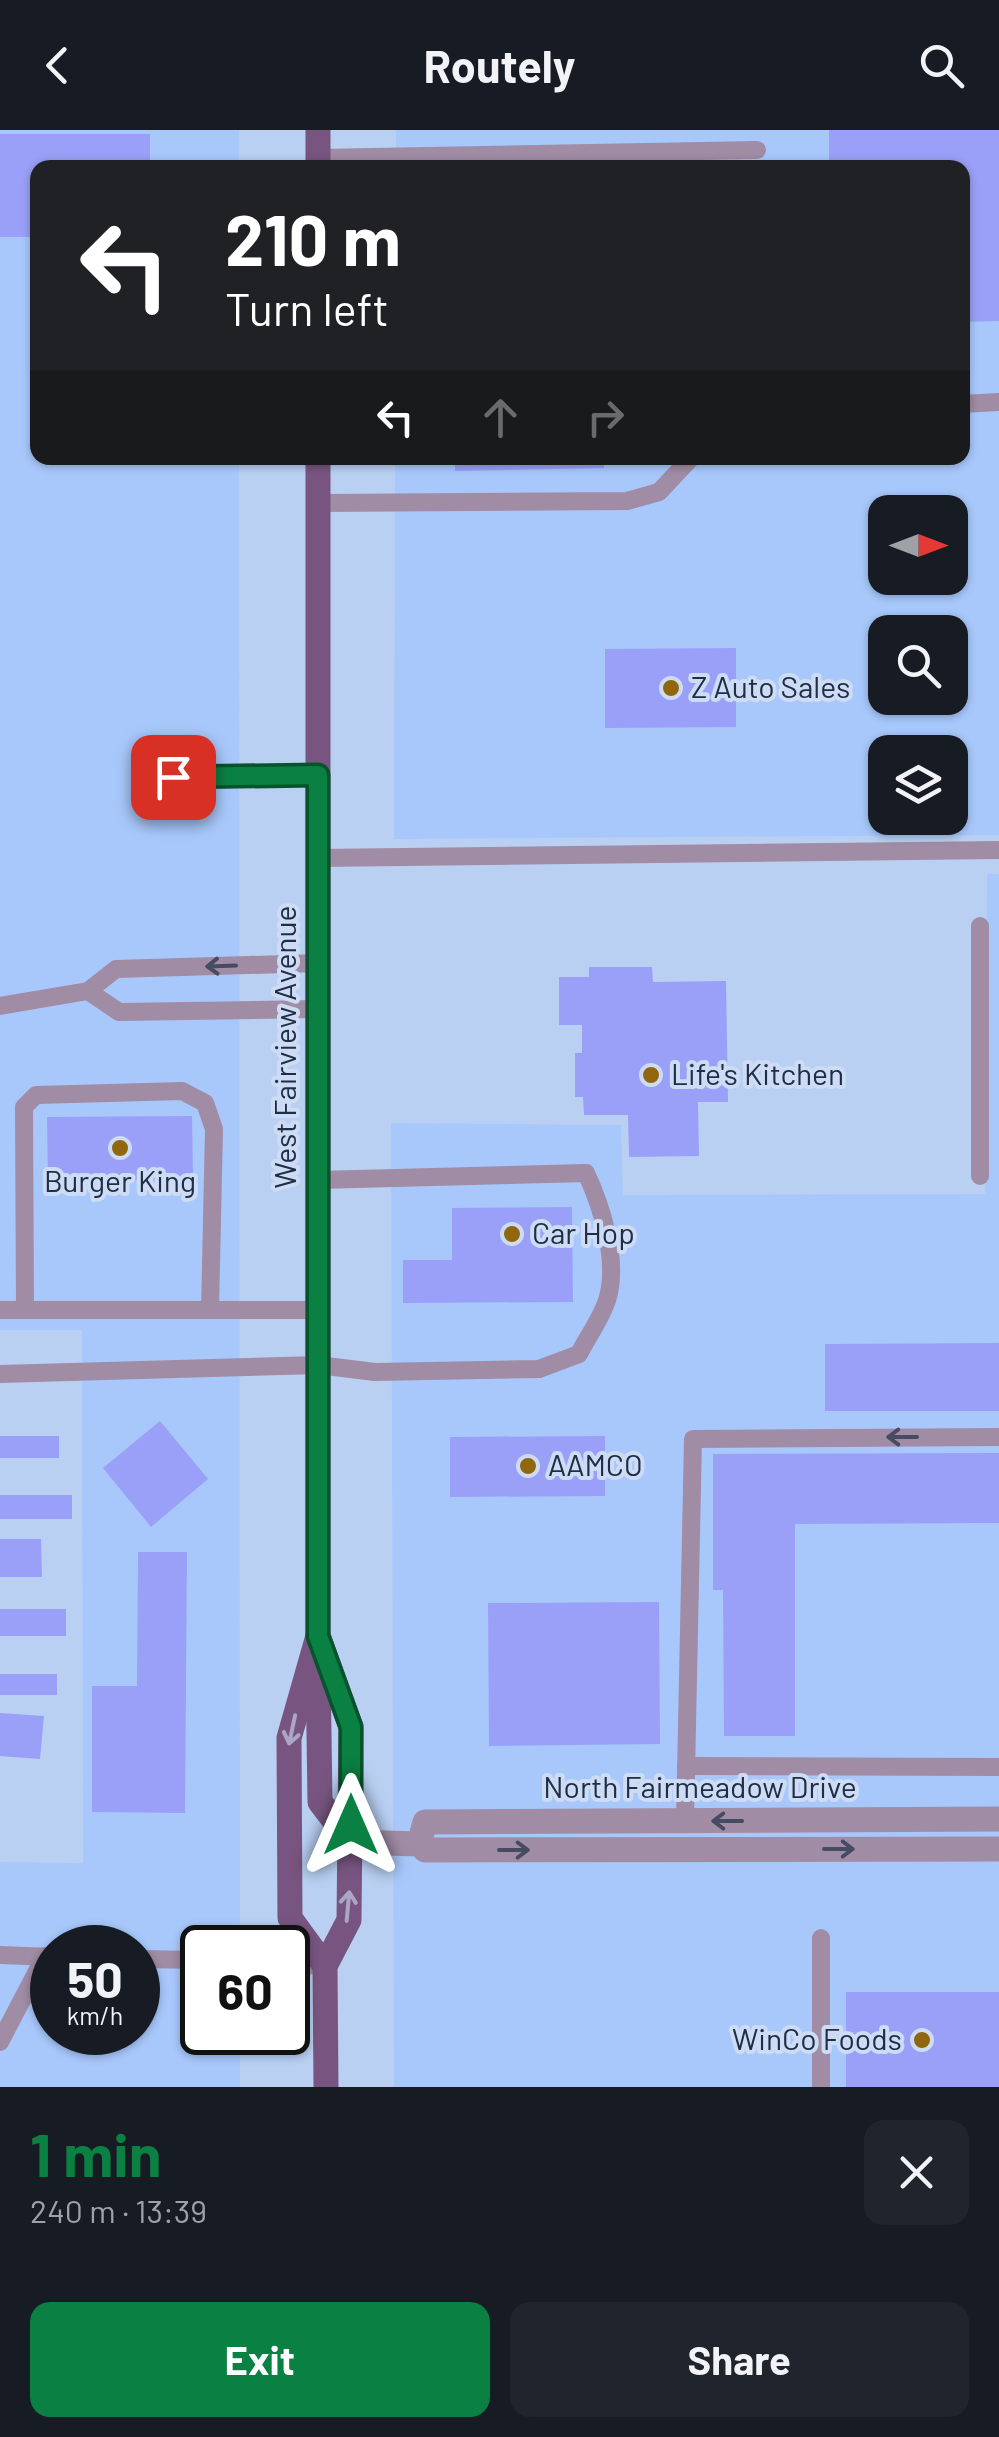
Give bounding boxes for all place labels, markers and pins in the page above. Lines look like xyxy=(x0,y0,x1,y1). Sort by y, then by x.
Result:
place label: Z Auto Sales xyxy=(691,668,850,704)
marker: Z Auto Sales xyxy=(660,677,682,699)
pin xyxy=(131,735,216,820)
place label: Life's Kitchen xyxy=(671,1055,844,1091)
marker: Life's Kitchen xyxy=(640,1064,662,1086)
marker: Burger King xyxy=(109,1137,131,1159)
place label: Burger King xyxy=(44,1162,196,1198)
place label: Car Hop xyxy=(532,1214,635,1250)
marker: Car Hop xyxy=(501,1223,523,1245)
place label: AAMCO xyxy=(548,1446,643,1482)
marker: AAMCO xyxy=(517,1455,539,1477)
place label: WinCo Foods xyxy=(732,2020,902,2056)
marker: WinCo Foods xyxy=(911,2029,933,2051)

